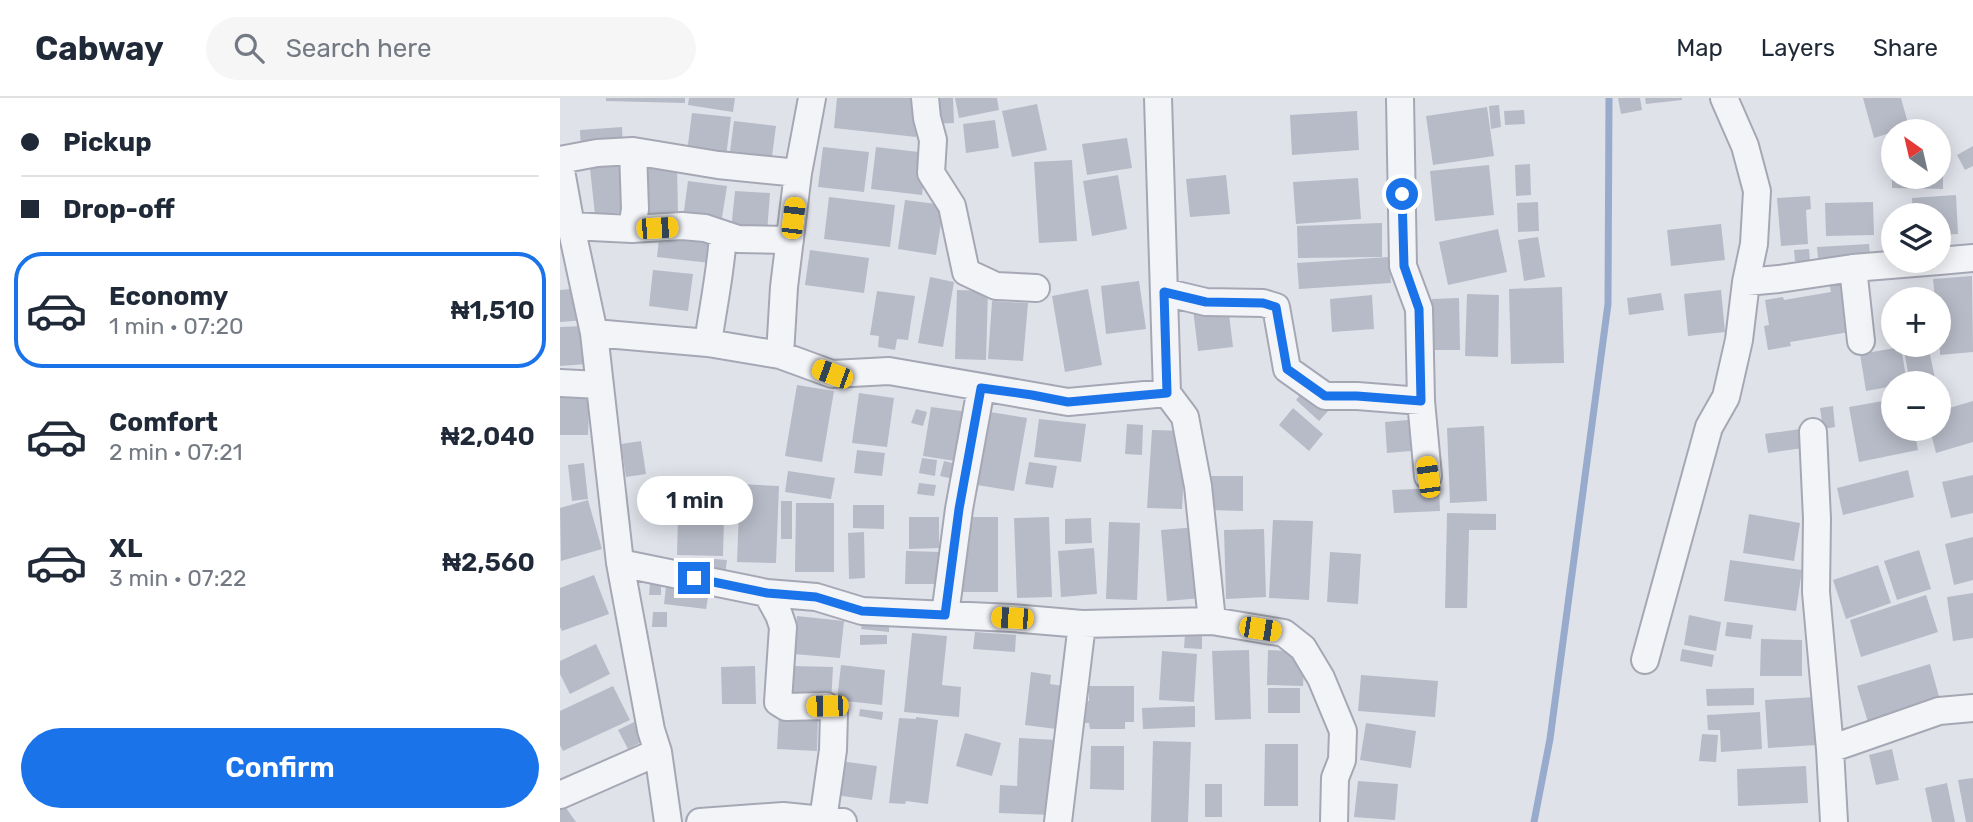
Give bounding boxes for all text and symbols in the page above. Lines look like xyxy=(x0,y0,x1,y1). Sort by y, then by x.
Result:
search box xyxy=(206,17,696,80)
text: Cabway xyxy=(35,29,164,68)
icon: search xyxy=(230,29,268,67)
text: Search here xyxy=(286,33,432,64)
text: Map xyxy=(1676,34,1723,62)
text: Layers xyxy=(1761,34,1835,62)
text: Share xyxy=(1873,34,1938,62)
north arrow xyxy=(1881,119,1951,189)
map controls xyxy=(1881,119,1951,441)
text: Pickup xyxy=(63,127,152,158)
route start xyxy=(1386,178,1418,210)
text: Drop-off xyxy=(63,194,175,225)
car xyxy=(781,196,806,240)
button: layers xyxy=(1881,203,1951,273)
car xyxy=(636,216,679,240)
icon: car xyxy=(25,279,88,342)
text: Economy xyxy=(109,281,228,312)
button: + xyxy=(1881,287,1951,357)
text: ₦1,510 xyxy=(451,295,535,326)
text: 1 min · 07:20 xyxy=(109,312,244,340)
car xyxy=(809,357,856,391)
button: − xyxy=(1881,371,1951,441)
icon: car xyxy=(25,405,88,468)
text: Comfort xyxy=(109,407,218,438)
text: ₦2,040 xyxy=(441,421,535,452)
text: 2 min · 07:21 xyxy=(109,438,243,466)
car xyxy=(1415,455,1442,499)
callout: 1 min xyxy=(636,476,752,526)
text: 1 min xyxy=(666,486,724,514)
icon: car xyxy=(25,531,88,594)
text: XL xyxy=(109,533,142,564)
text: ₦2,560 xyxy=(442,547,535,578)
route end xyxy=(678,562,710,594)
text: 3 min · 07:22 xyxy=(109,564,247,592)
car xyxy=(991,606,1034,630)
car xyxy=(1238,615,1283,643)
car xyxy=(806,695,849,717)
button: Confirm xyxy=(21,728,539,808)

